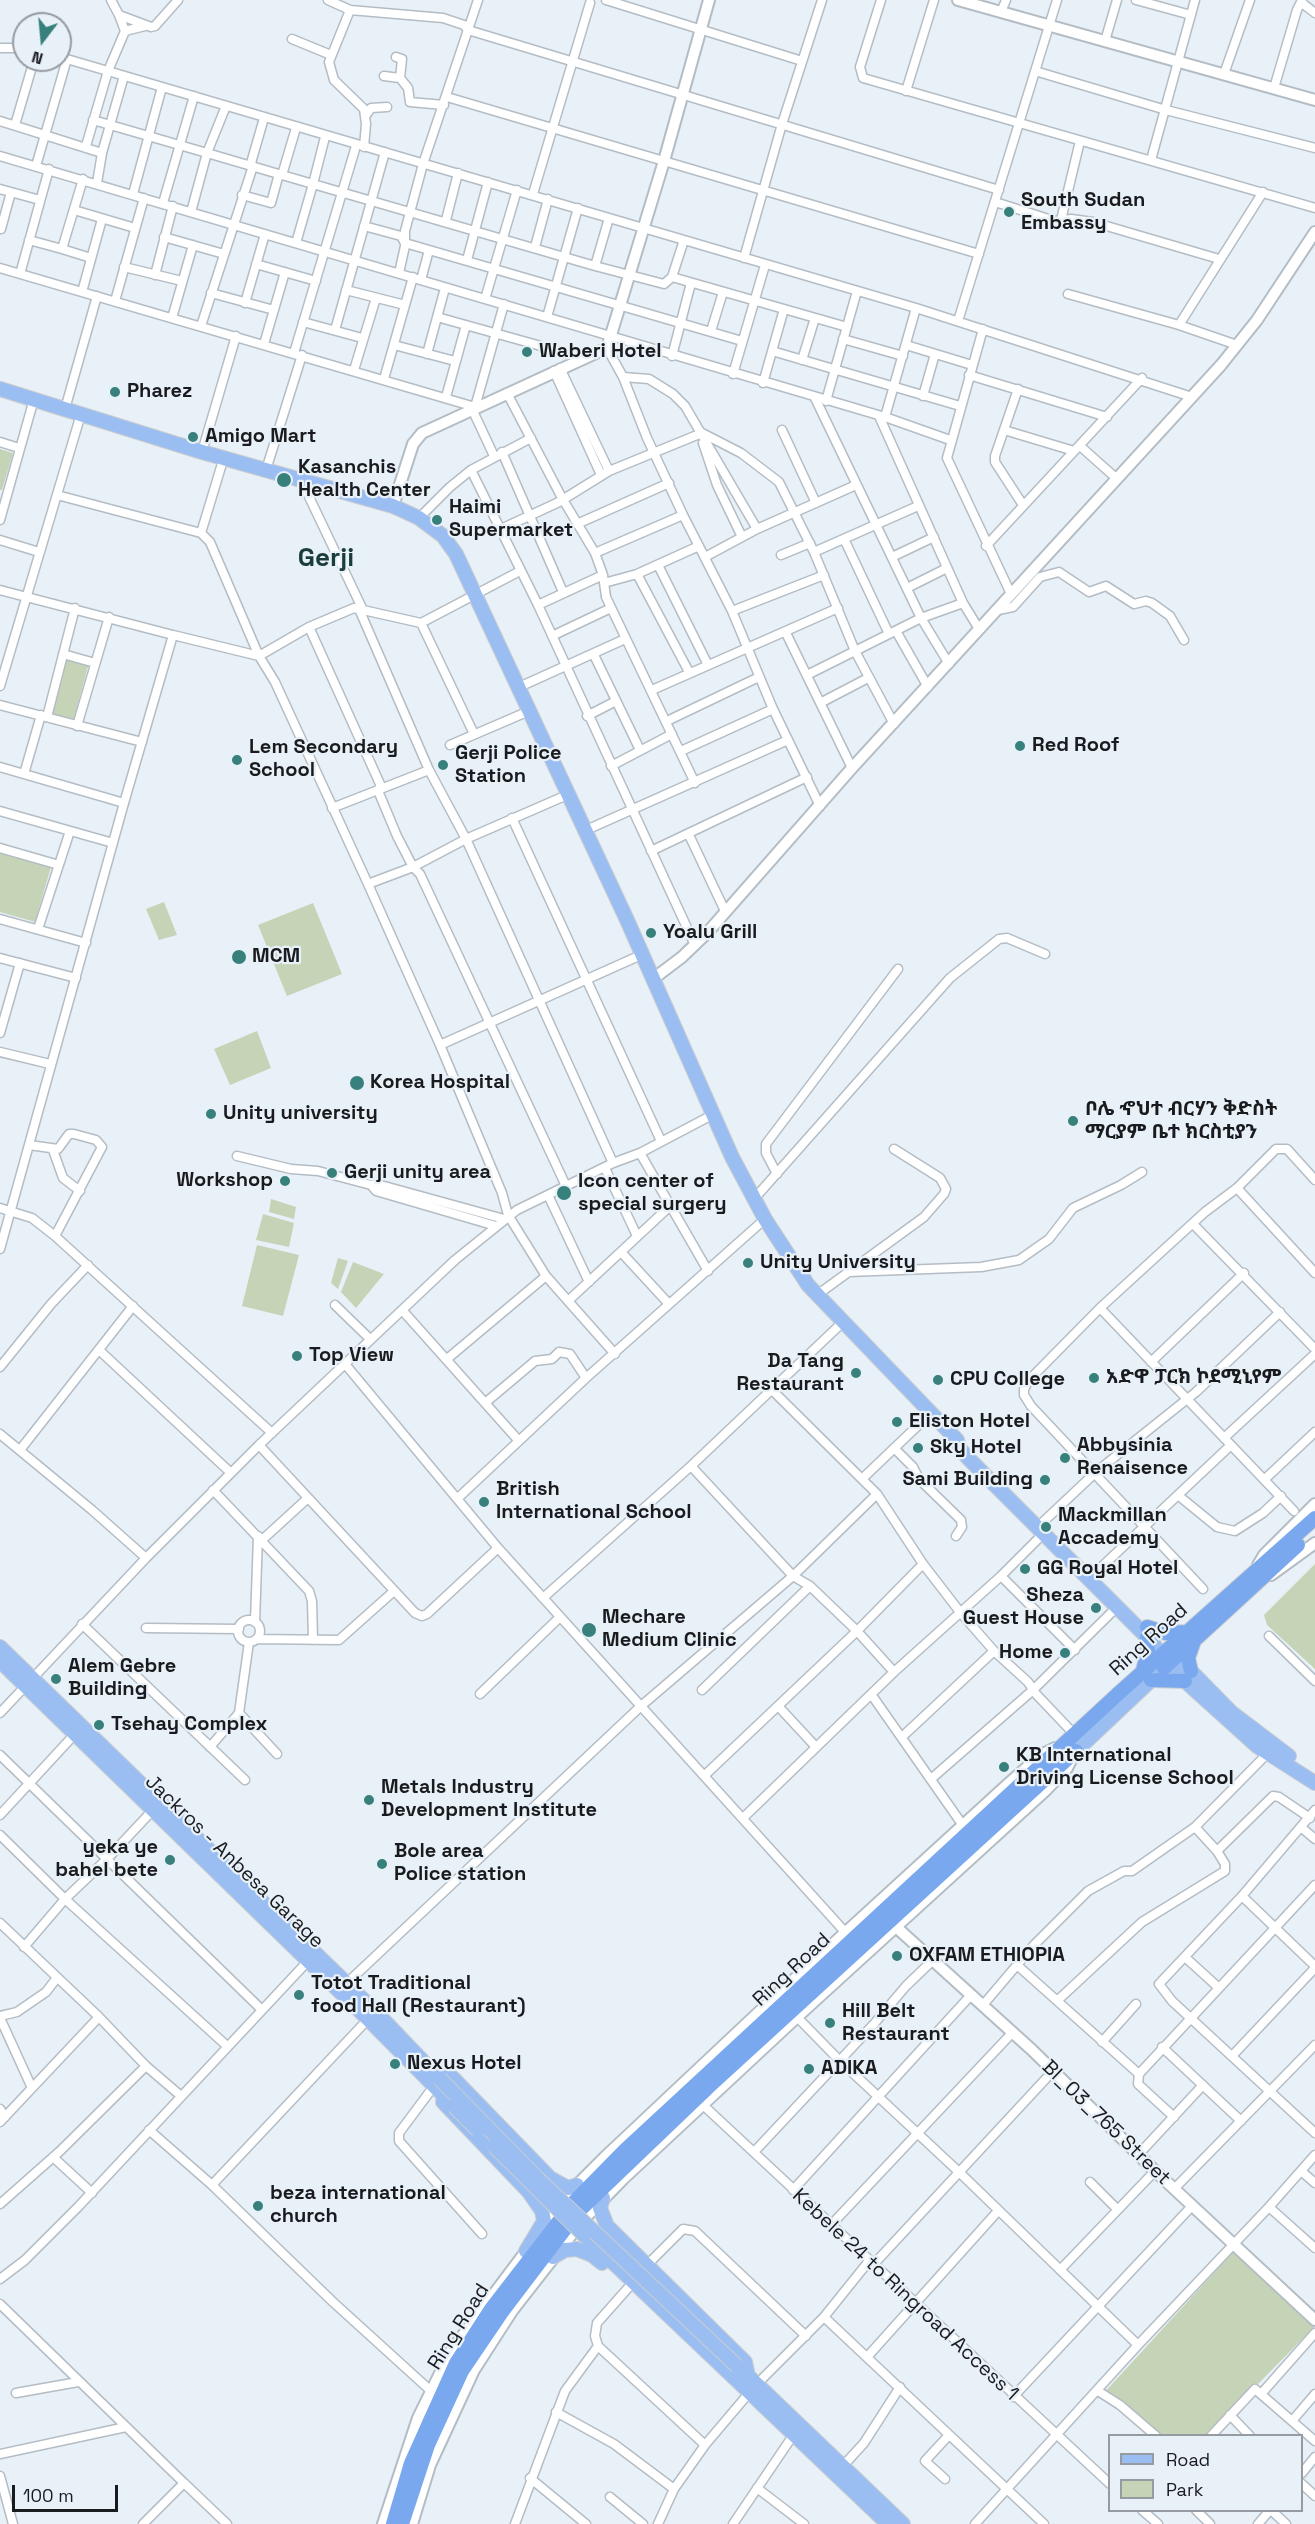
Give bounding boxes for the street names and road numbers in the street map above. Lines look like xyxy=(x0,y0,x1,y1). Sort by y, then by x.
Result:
street label: Ring Road xyxy=(1105,1599,1193,1681)
street label: Jackros - Anbesa Garage xyxy=(140,1770,328,1954)
street label: Ring Road xyxy=(748,1928,836,2012)
street label: Bl_03_765 Street xyxy=(1037,2056,1175,2190)
street label: Kebele 24 to Ringroad Access 1 xyxy=(787,2184,1023,2406)
street label: Ring Road xyxy=(423,2280,495,2374)

